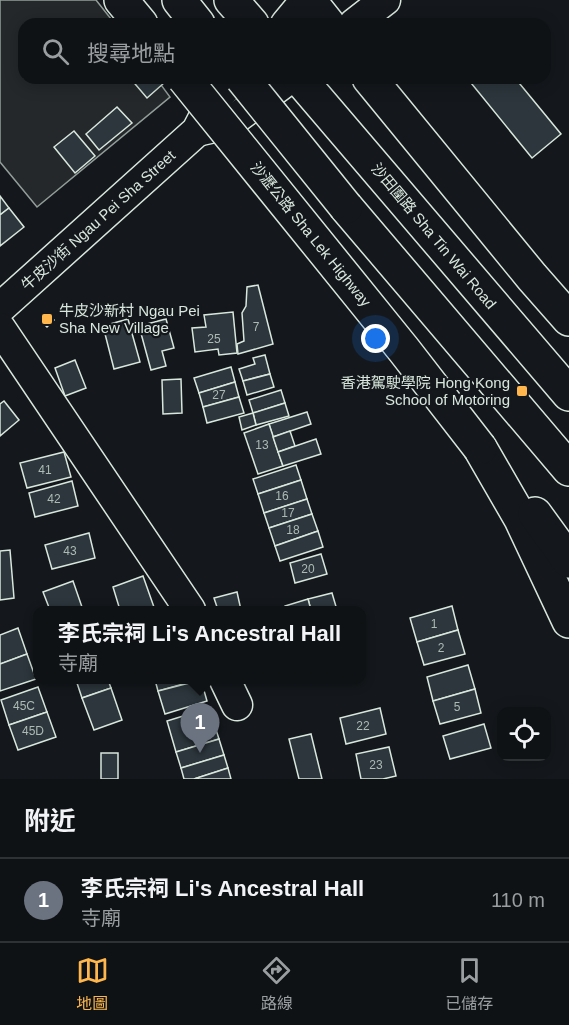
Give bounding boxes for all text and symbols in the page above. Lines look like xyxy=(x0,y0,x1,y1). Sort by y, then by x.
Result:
search box xyxy=(18,18,551,84)
icon: search xyxy=(39,35,72,68)
text: 搜尋地點 xyxy=(87,41,175,66)
street label: 牛皮沙街 Ngau Pei Sha Street xyxy=(18,146,179,294)
street label: 沙瀝公路 Sha Lek Highway xyxy=(247,158,375,310)
street label: 沙田圍路 Sha Tin Wai Road xyxy=(368,160,500,312)
place label: 牛皮沙新村 Ngau Pei Sha New Village xyxy=(59,302,200,336)
marker: 牛皮沙新村 Ngau Pei Sha New Village xyxy=(40,312,54,326)
house number: 7 xyxy=(253,320,260,334)
your location xyxy=(361,324,390,353)
house number: 25 xyxy=(207,332,221,346)
place label: 香港駕駛學院 Hong Kong School of Motoring xyxy=(341,374,510,408)
marker: 香港駕駛學院 Hong Kong School of Motoring xyxy=(515,384,529,398)
house number: 27 xyxy=(212,388,226,402)
house number: 13 xyxy=(255,438,269,452)
house number: 41 xyxy=(38,463,52,477)
house number: 16 xyxy=(275,489,289,503)
house number: 42 xyxy=(47,492,61,506)
house number: 17 xyxy=(281,506,295,520)
house number: 18 xyxy=(286,523,300,537)
house number: 43 xyxy=(63,544,77,558)
house number: 20 xyxy=(301,562,315,576)
popup xyxy=(33,606,366,684)
house number: 1 xyxy=(431,617,438,631)
text: 李氏宗祠 Li's Ancestral Hall xyxy=(58,621,341,646)
house number: 2 xyxy=(438,641,445,655)
text: 寺廟 xyxy=(58,652,98,674)
house number: 45C xyxy=(13,699,35,713)
house number: 5 xyxy=(454,700,461,714)
pin: 1 xyxy=(180,704,220,753)
map controls xyxy=(497,707,551,761)
button: locate xyxy=(497,707,551,761)
house number: 22 xyxy=(356,719,370,733)
house number: 45D xyxy=(22,724,44,738)
house number: 23 xyxy=(369,758,383,772)
text: 附近 xyxy=(24,806,76,836)
text: 李氏宗祠 Li's Ancestral Hall xyxy=(81,876,364,901)
text: 1 xyxy=(38,889,49,911)
text: 110 m xyxy=(491,889,545,911)
text: 寺廟 xyxy=(81,907,121,929)
tab: 地圖 xyxy=(76,954,109,1014)
tab: 路線 xyxy=(260,954,293,1014)
tab: 已儲存 xyxy=(445,954,493,1014)

